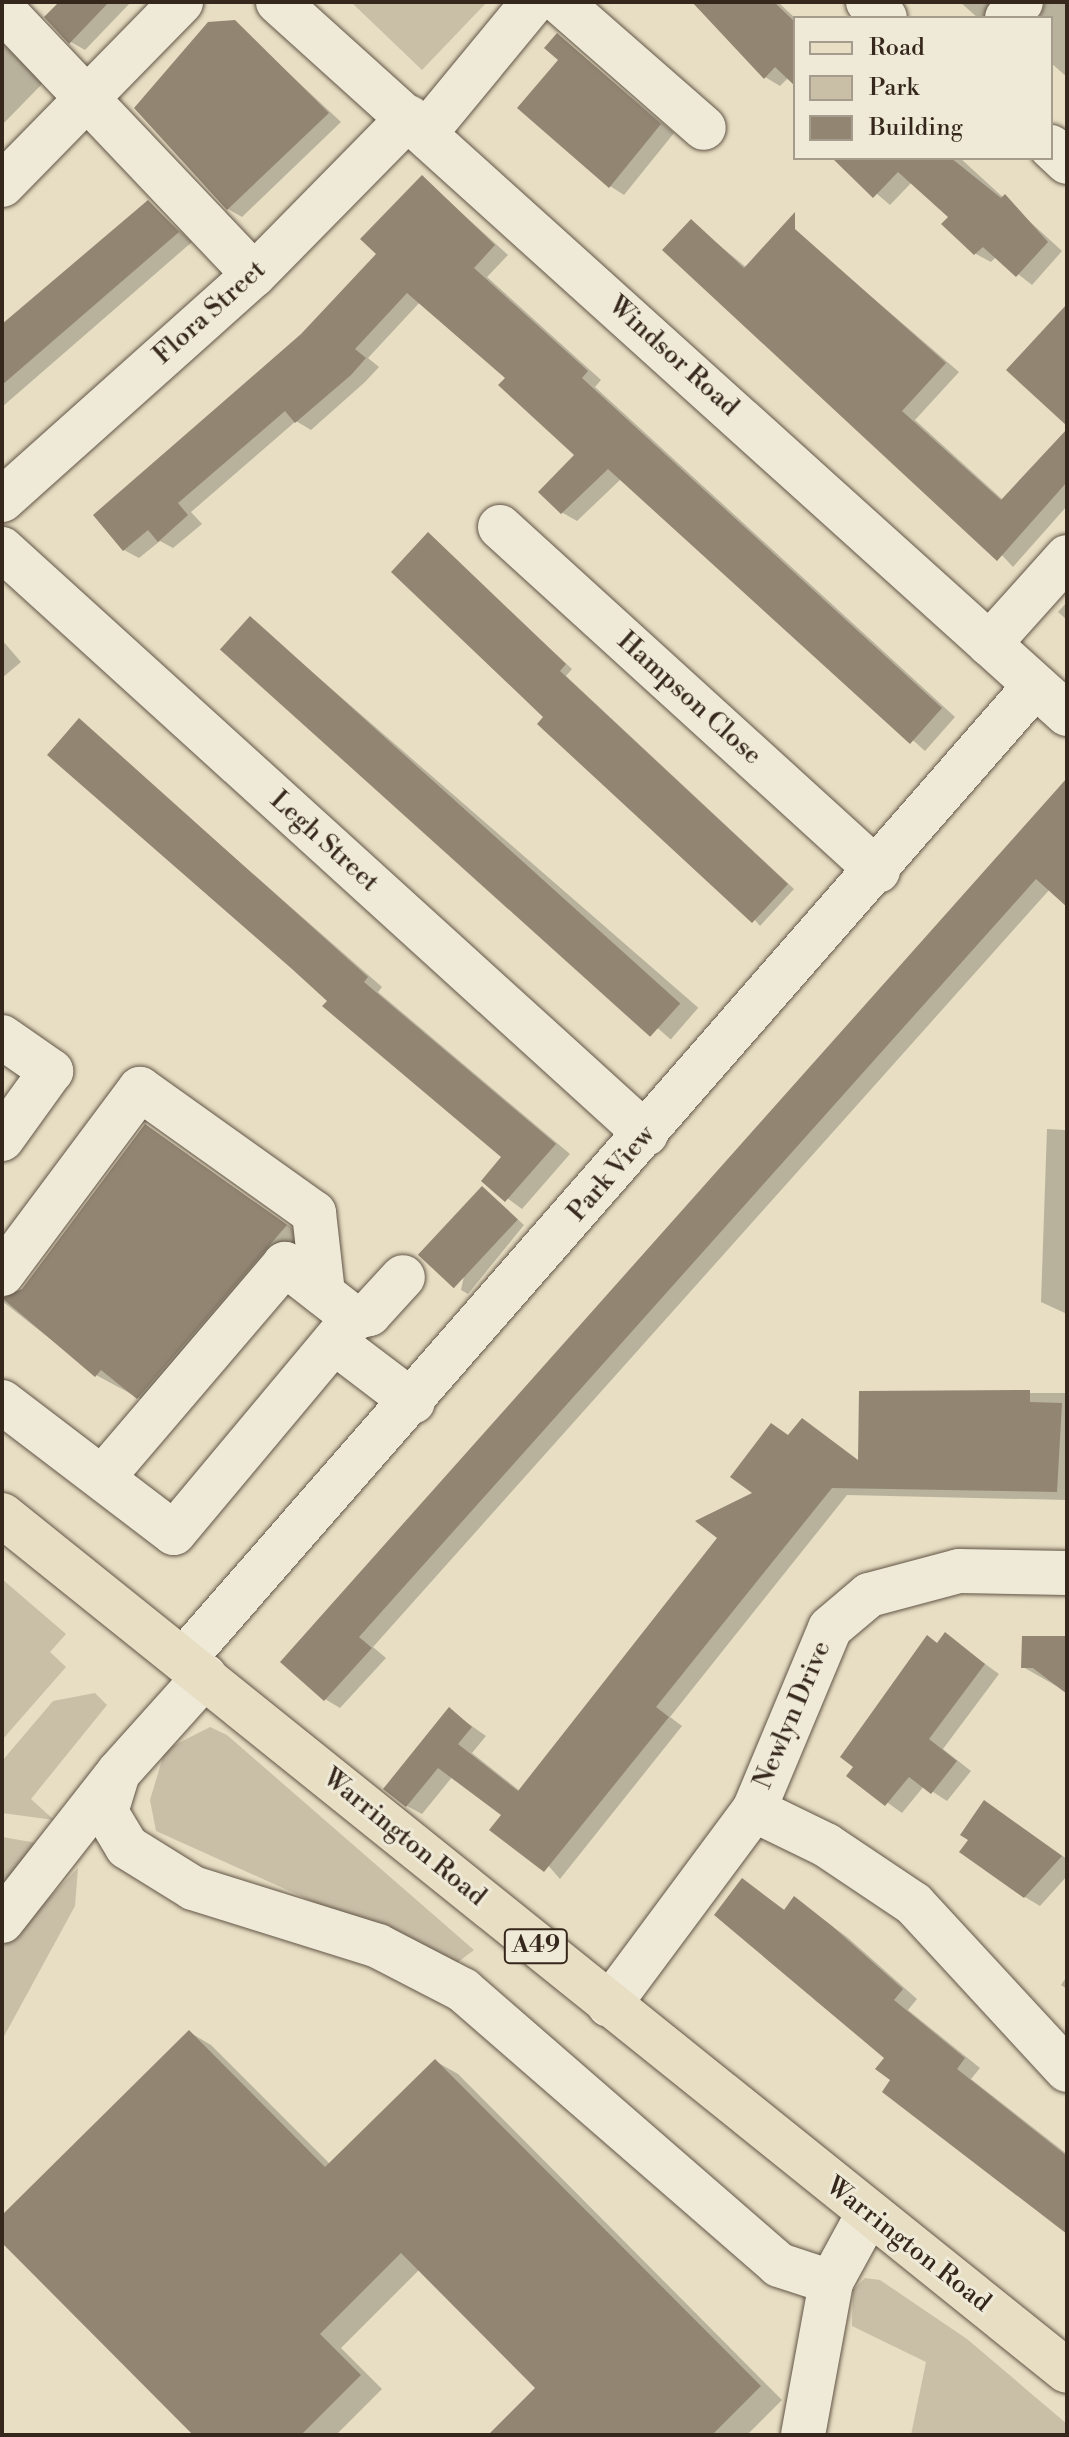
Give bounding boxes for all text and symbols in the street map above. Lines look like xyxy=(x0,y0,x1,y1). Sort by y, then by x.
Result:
legend xyxy=(793,16,1053,160)
text: Road xyxy=(869,33,925,63)
text: Park xyxy=(869,73,919,103)
text: Building xyxy=(869,113,963,143)
street label: Flora Street xyxy=(148,255,272,371)
street label: Windsor Road xyxy=(601,290,745,424)
street label: Hampson Close xyxy=(610,626,768,772)
street label: Legh Street xyxy=(263,785,385,899)
street label: Park View xyxy=(562,1120,662,1228)
street label: Newlyn Drive xyxy=(748,1636,838,1794)
street label: Warrington Road xyxy=(316,1763,492,1913)
road number: A49 xyxy=(502,1926,570,1966)
street label: Warrington Road xyxy=(819,2171,997,2319)

